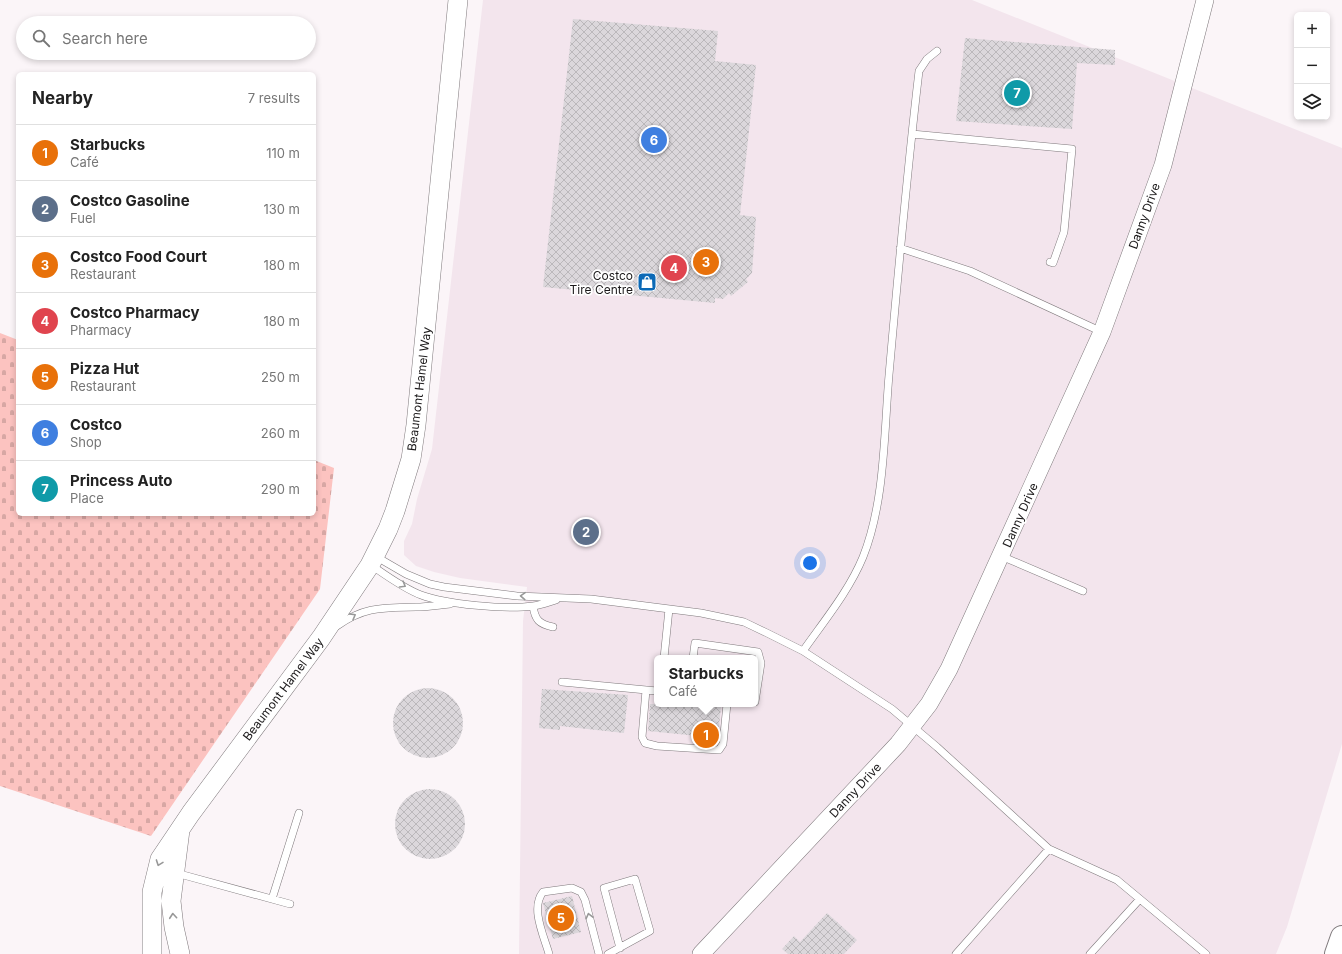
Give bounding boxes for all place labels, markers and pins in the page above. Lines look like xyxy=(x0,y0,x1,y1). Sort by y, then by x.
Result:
pin: 7 xyxy=(1004,78,1030,108)
pin: 6 xyxy=(641,125,667,155)
pin: 3 xyxy=(693,247,719,277)
pin: 4 xyxy=(661,253,687,283)
place label: Costco Tire Centre xyxy=(570,268,633,297)
shop icon: Costco Tire Centre xyxy=(636,271,658,293)
pin: 2 xyxy=(573,517,599,547)
pin: 1 xyxy=(693,720,719,750)
pin: 5 xyxy=(548,903,574,933)

